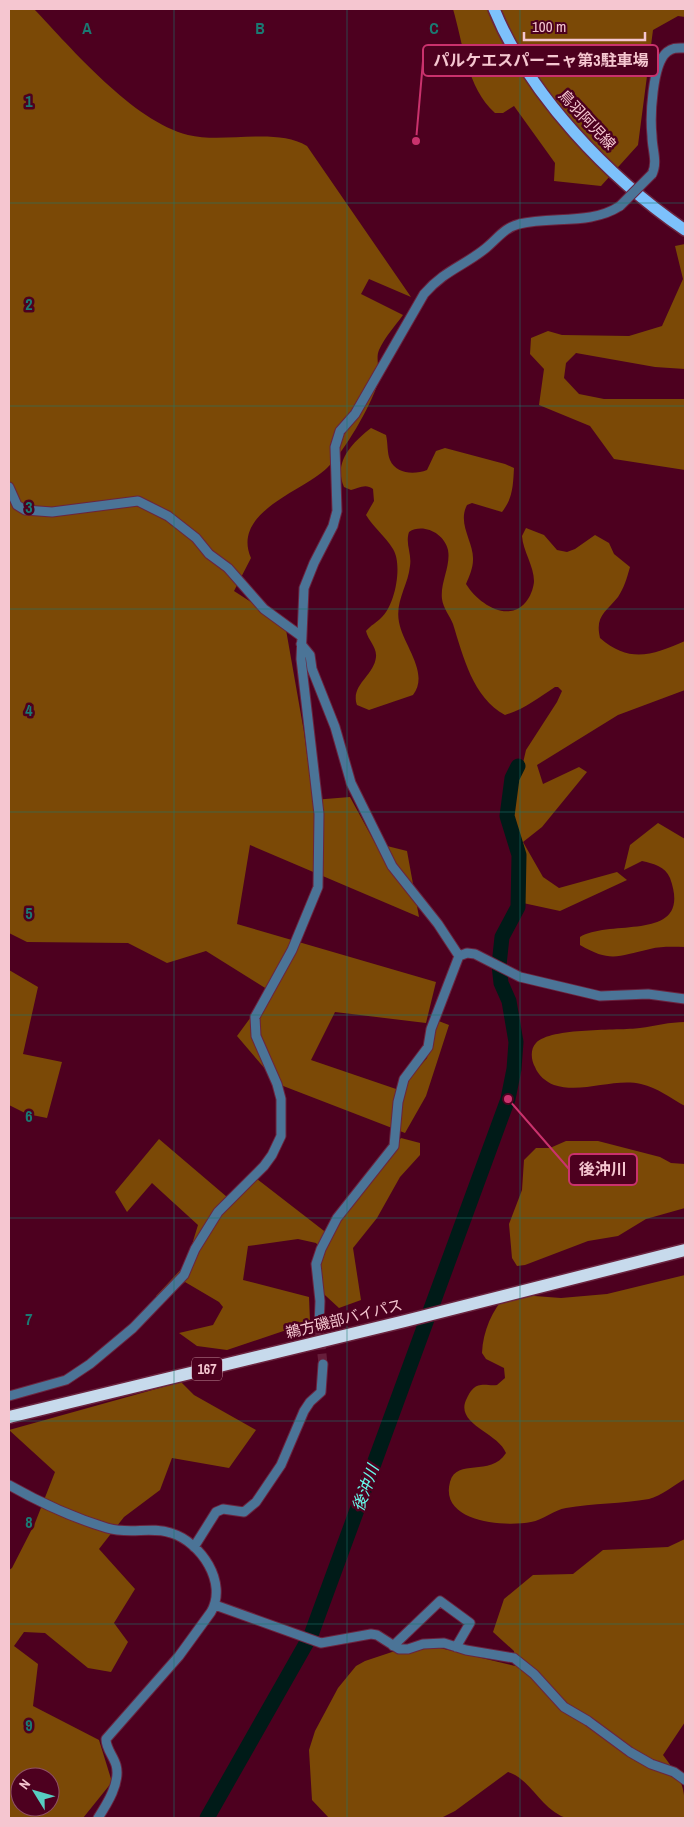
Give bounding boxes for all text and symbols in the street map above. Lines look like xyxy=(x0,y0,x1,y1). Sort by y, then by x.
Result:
scale bar xyxy=(524,10,645,42)
text: 100 m xyxy=(532,16,566,37)
text: A xyxy=(82,17,92,39)
text: B xyxy=(255,17,265,39)
text: C xyxy=(429,17,439,39)
callout: パルケエスパーニャ第3駐車場 xyxy=(423,45,658,76)
text: パルケエスパーニャ第3駐車場 xyxy=(433,49,649,71)
street label: 鳥羽阿児線 xyxy=(554,85,621,154)
text: 1 xyxy=(25,90,33,112)
text: 2 xyxy=(25,293,33,315)
text: 3 xyxy=(25,496,33,518)
text: 4 xyxy=(25,699,33,721)
text: 5 xyxy=(25,902,33,924)
text: 6 xyxy=(25,1105,33,1127)
callout: 後沖川 xyxy=(569,1154,637,1185)
text: 後沖川 xyxy=(579,1158,627,1180)
street label: 鵜方磯部バイパス xyxy=(283,1294,404,1343)
text: 7 xyxy=(25,1308,33,1330)
road number: 167 xyxy=(192,1358,222,1380)
water label: 後沖川 xyxy=(346,1460,384,1514)
text: 8 xyxy=(25,1511,33,1533)
text: 9 xyxy=(25,1714,33,1736)
north arrow xyxy=(10,1767,60,1817)
text: N xyxy=(15,1775,34,1793)

